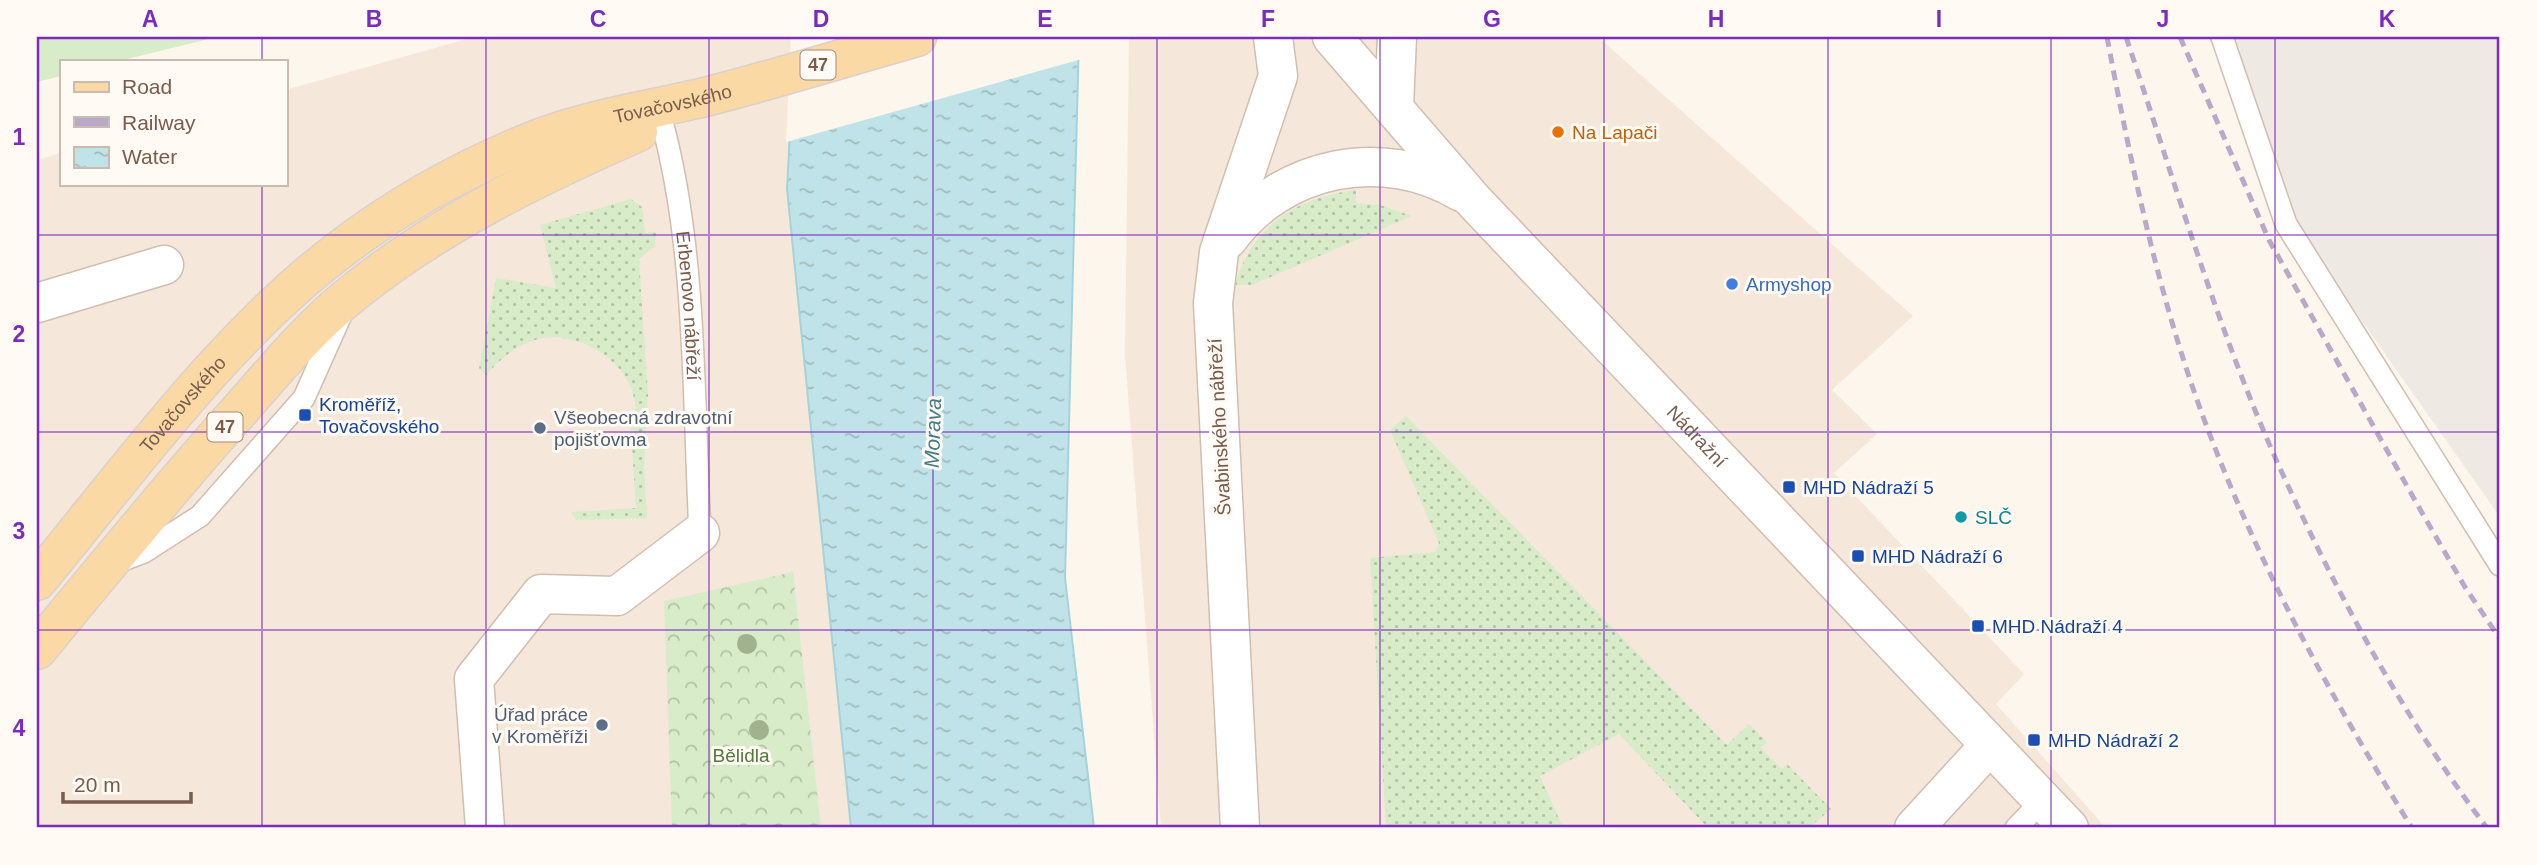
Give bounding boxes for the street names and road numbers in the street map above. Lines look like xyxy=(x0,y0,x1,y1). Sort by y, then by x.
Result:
road number: 47 xyxy=(800,51,836,80)
street label: Tovačovského xyxy=(612,80,734,128)
street label: Erbenovo nábřeží xyxy=(672,230,704,382)
street label: Švabinského nábřeží xyxy=(1204,337,1235,516)
street label: Tovačovského xyxy=(136,352,230,457)
street label: Nádražní xyxy=(1662,401,1731,472)
road number: 47 xyxy=(208,412,243,442)

